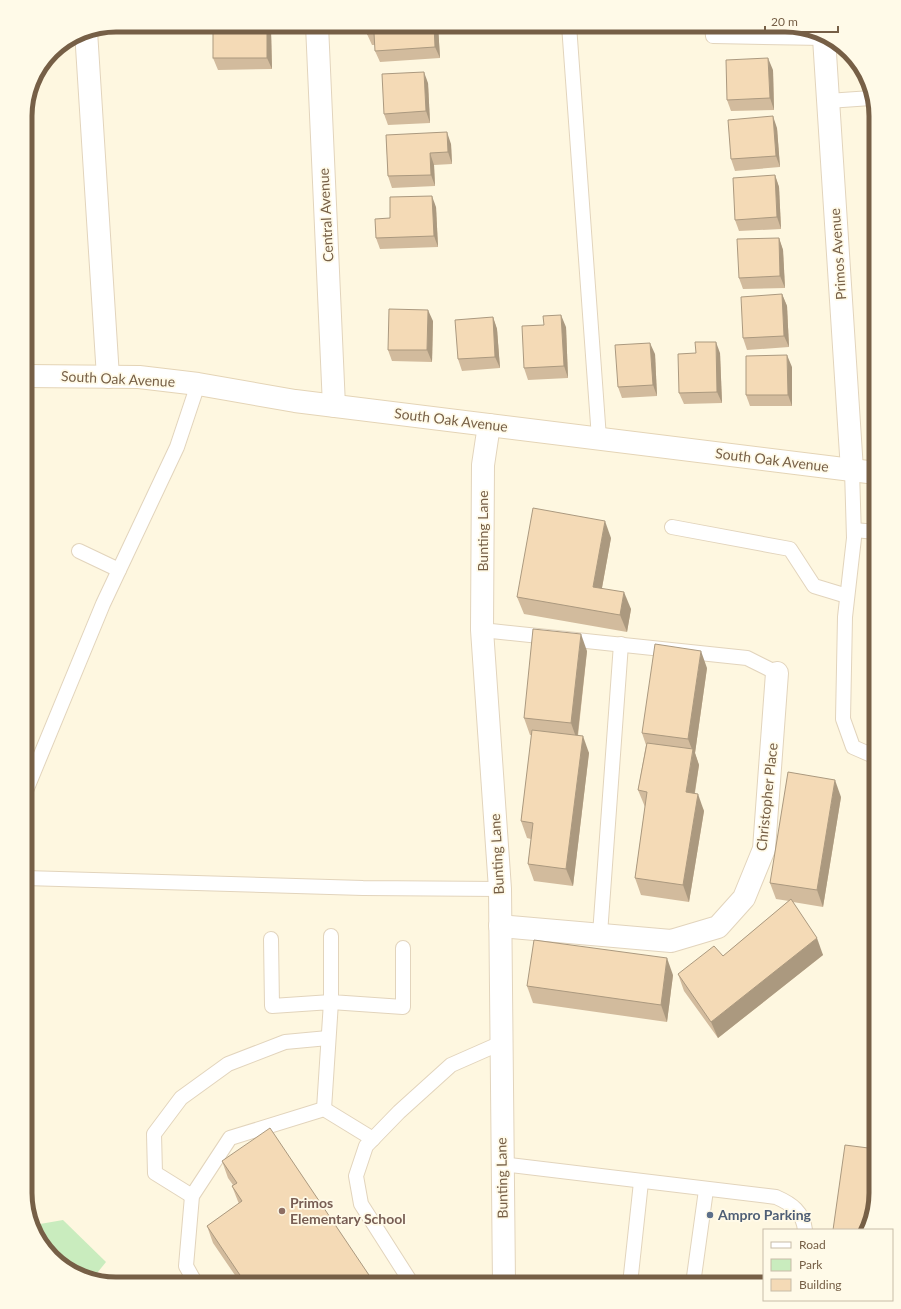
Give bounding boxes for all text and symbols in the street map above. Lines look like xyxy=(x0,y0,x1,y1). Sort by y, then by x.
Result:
scale bar xyxy=(765,8,838,34)
text: 20 m xyxy=(771,14,798,29)
street label: Central Avenue xyxy=(315,168,336,262)
street label: Primos Avenue xyxy=(826,208,849,300)
street label: South Oak Avenue xyxy=(61,367,176,390)
street label: South Oak Avenue xyxy=(393,404,509,435)
street label: South Oak Avenue xyxy=(714,444,830,475)
street label: Bunting Lane xyxy=(474,490,491,572)
street label: Christopher Place xyxy=(752,742,781,852)
street label: Bunting Lane xyxy=(486,813,507,895)
street label: Bunting Lane xyxy=(492,1137,511,1219)
place label: Primos Elementary School xyxy=(290,1194,406,1227)
marker: Primos Elementary School xyxy=(277,1206,287,1216)
place label: Ampro Parking xyxy=(717,1206,812,1223)
marker: Ampro Parking xyxy=(705,1210,715,1220)
legend xyxy=(763,1229,893,1301)
text: Road xyxy=(799,1237,826,1252)
text: Park xyxy=(799,1257,823,1272)
text: Building xyxy=(799,1277,842,1292)

